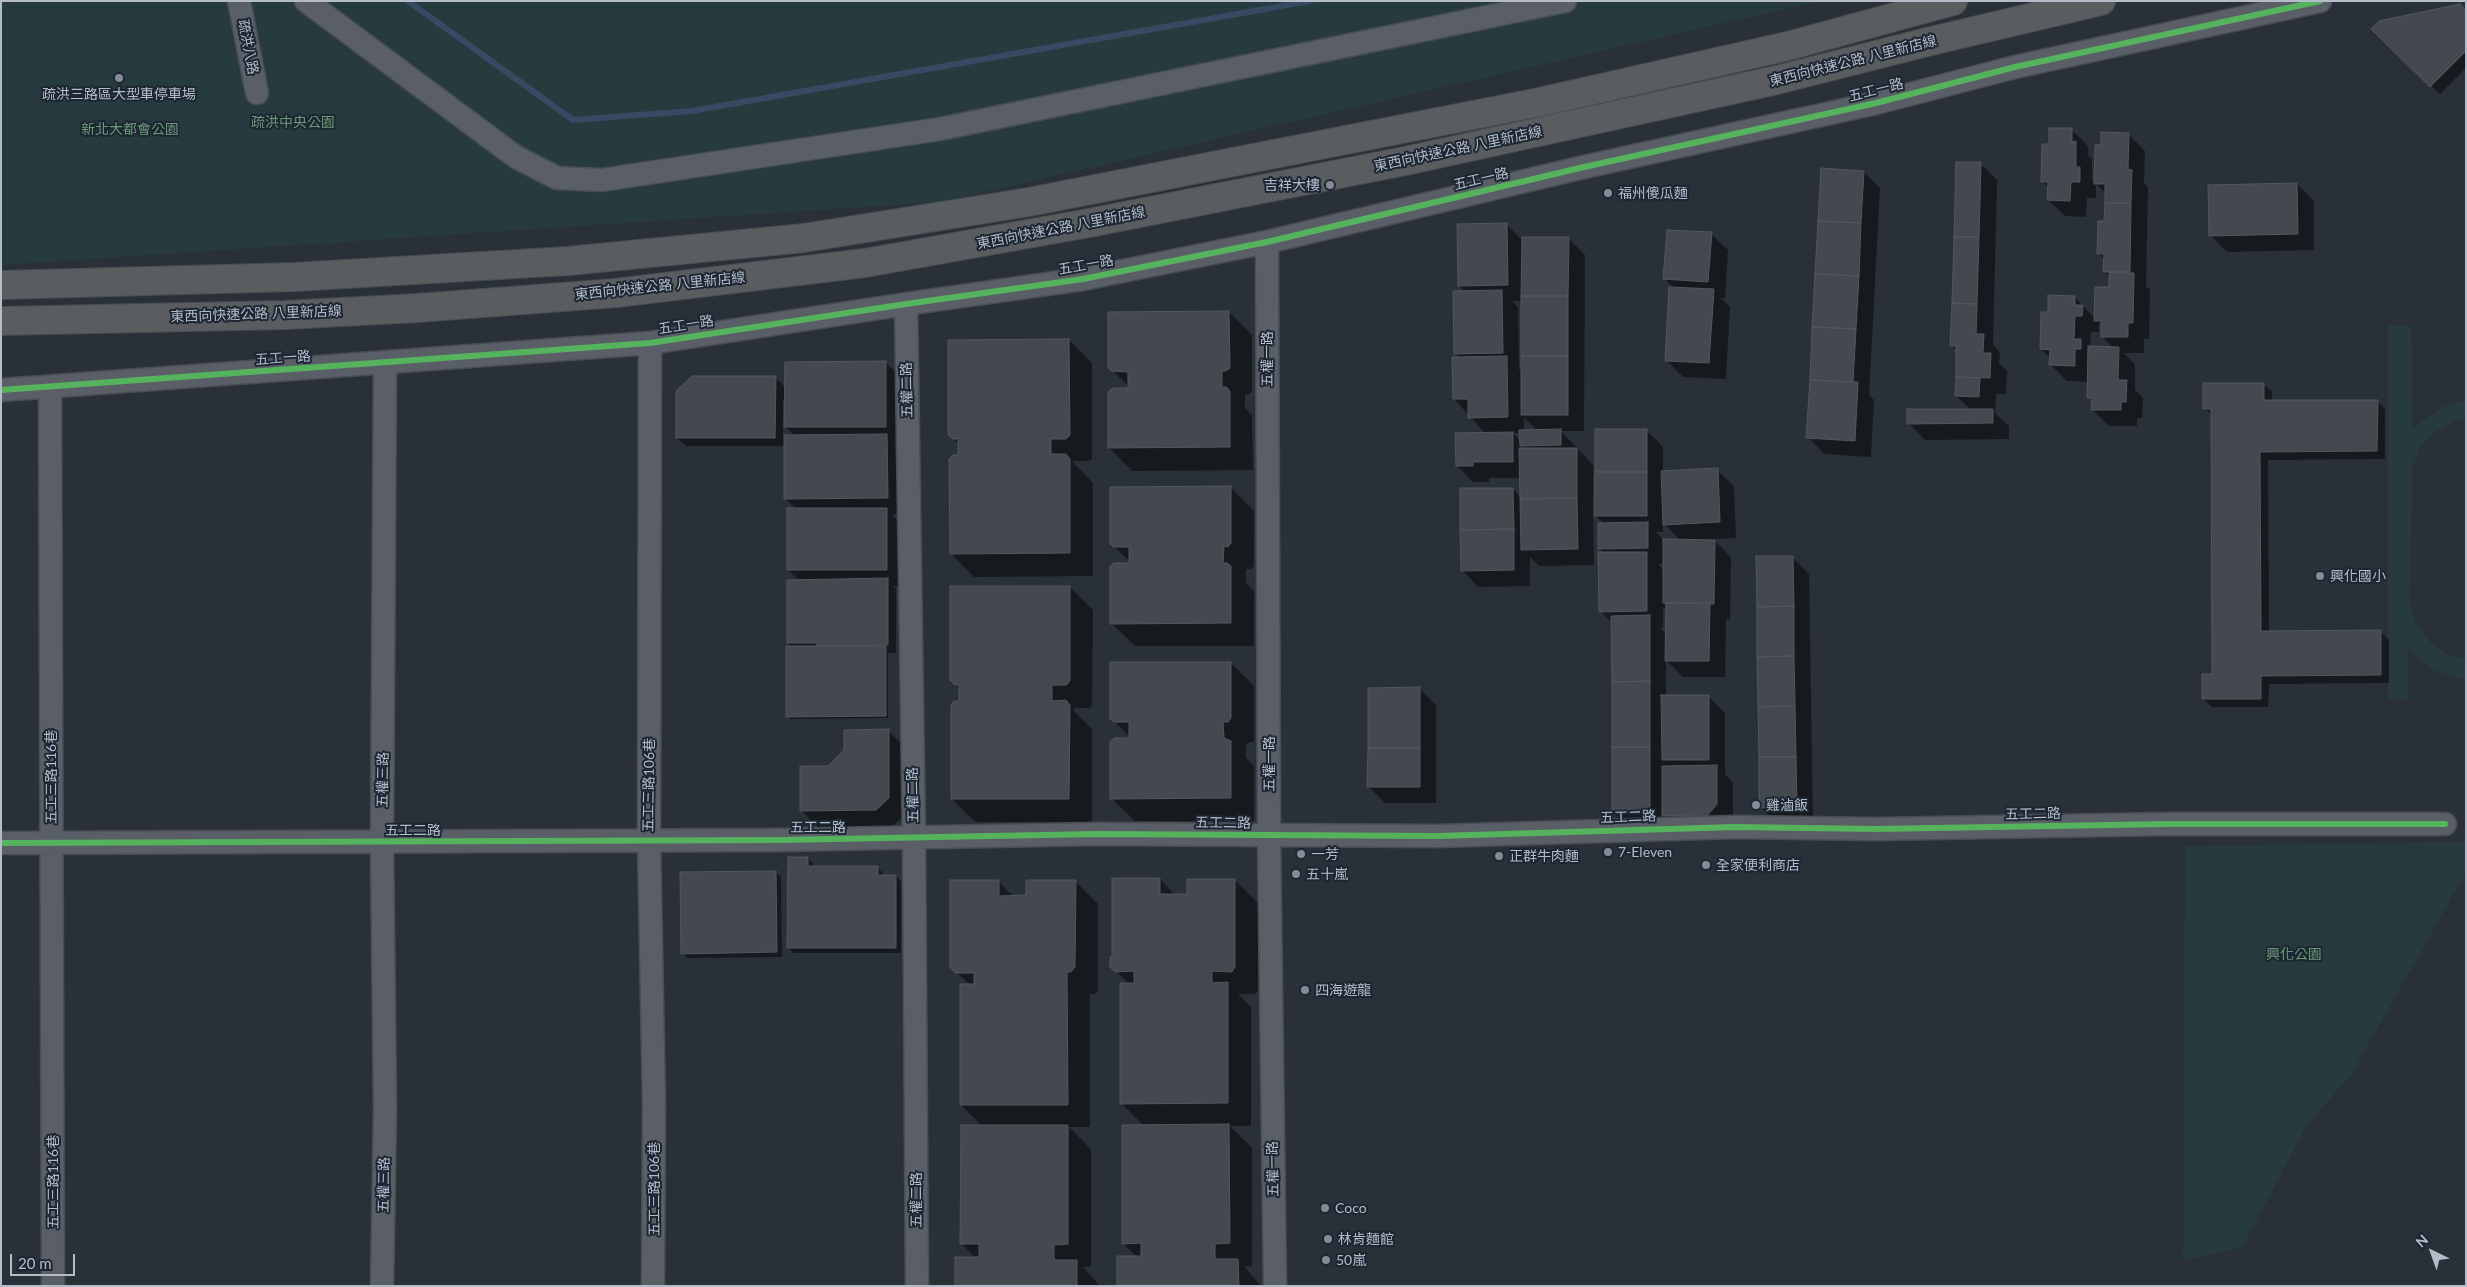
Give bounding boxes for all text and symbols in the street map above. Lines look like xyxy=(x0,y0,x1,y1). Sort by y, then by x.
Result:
street label: 疏洪八路 xyxy=(234,18,262,76)
street label: 東西向快速公路 八里新店線 xyxy=(1768,32,1938,90)
marker: 疏洪三路區大型車停車場 xyxy=(113,72,125,84)
street label: 五工一路 xyxy=(1847,75,1905,105)
place label: 疏洪三路區大型車停車場 xyxy=(42,86,196,102)
park label: 疏洪中央公園 xyxy=(251,114,335,130)
park label: 新北大都會公園 xyxy=(81,121,179,137)
street label: 東西向快速公路 八里新店線 xyxy=(1372,123,1544,175)
street label: 五工一路 xyxy=(1452,165,1510,193)
place label: 吉祥大樓 xyxy=(1264,177,1320,193)
marker: 吉祥大樓 xyxy=(1324,179,1336,191)
place label: 福州傻瓜麵 xyxy=(1618,185,1688,201)
marker: 福州傻瓜麵 xyxy=(1602,187,1614,199)
street label: 東西向快速公路 八里新店線 xyxy=(975,203,1147,253)
street label: 五工一路 xyxy=(1057,252,1115,278)
street label: 東西向快速公路 八里新店線 xyxy=(574,269,746,303)
street label: 東西向快速公路 八里新店線 xyxy=(170,303,342,325)
street label: 五工一路 xyxy=(657,312,715,338)
street label: 五權一路 xyxy=(1259,331,1275,387)
street label: 五工一路 xyxy=(254,348,312,368)
street label: 五權二路 xyxy=(898,362,916,418)
place label: 興化國小 xyxy=(2330,568,2386,584)
marker: 興化國小 xyxy=(2314,570,2326,582)
street label: 五工三路116巷 xyxy=(43,730,59,824)
street label: 五權一路 xyxy=(1261,736,1277,792)
street label: 五工三路106巷 xyxy=(640,738,658,832)
street label: 五權三路 xyxy=(374,752,392,808)
street label: 五權二路 xyxy=(904,767,922,823)
place label: 雞滷飯 xyxy=(1766,797,1808,813)
marker: 雞滷飯 xyxy=(1750,799,1762,811)
street label: 五工二路 xyxy=(2005,805,2061,823)
street label: 五工二路 xyxy=(1600,808,1656,826)
street label: 五工二路 xyxy=(1195,814,1251,832)
street label: 五工二路 xyxy=(790,819,846,835)
street label: 五工二路 xyxy=(385,822,441,838)
place label: 7-Eleven xyxy=(1618,844,1672,860)
place label: 一芳 xyxy=(1311,846,1339,862)
marker: 7-Eleven xyxy=(1602,846,1614,858)
marker: 一芳 xyxy=(1295,848,1307,860)
place label: 正群牛肉麵 xyxy=(1509,848,1579,864)
marker: 正群牛肉麵 xyxy=(1493,850,1505,862)
place label: 全家便利商店 xyxy=(1716,857,1800,873)
marker: 全家便利商店 xyxy=(1700,859,1712,871)
place label: 五十嵐 xyxy=(1306,866,1348,882)
marker: 五十嵐 xyxy=(1290,868,1302,880)
park label: 興化公園 xyxy=(2266,946,2322,962)
place label: 四海遊龍 xyxy=(1315,982,1371,998)
marker: 四海遊龍 xyxy=(1299,984,1311,996)
street label: 五工三路116巷 xyxy=(45,1135,61,1229)
street label: 五權一路 xyxy=(1264,1141,1282,1197)
street label: 五工三路106巷 xyxy=(646,1142,662,1236)
street label: 五權三路 xyxy=(375,1157,393,1213)
street label: 五權二路 xyxy=(908,1172,924,1228)
place label: Coco xyxy=(1335,1200,1367,1216)
marker: Coco xyxy=(1319,1202,1331,1214)
north arrow xyxy=(2407,1227,2457,1277)
place label: 林肯麵館 xyxy=(1338,1231,1394,1247)
text: N xyxy=(2412,1231,2431,1250)
marker: 林肯麵館 xyxy=(1322,1233,1334,1245)
scale bar xyxy=(12,1244,78,1276)
place label: 50嵐 xyxy=(1336,1252,1366,1268)
text: 20 m xyxy=(18,1254,52,1272)
marker: 50嵐 xyxy=(1320,1254,1332,1266)

